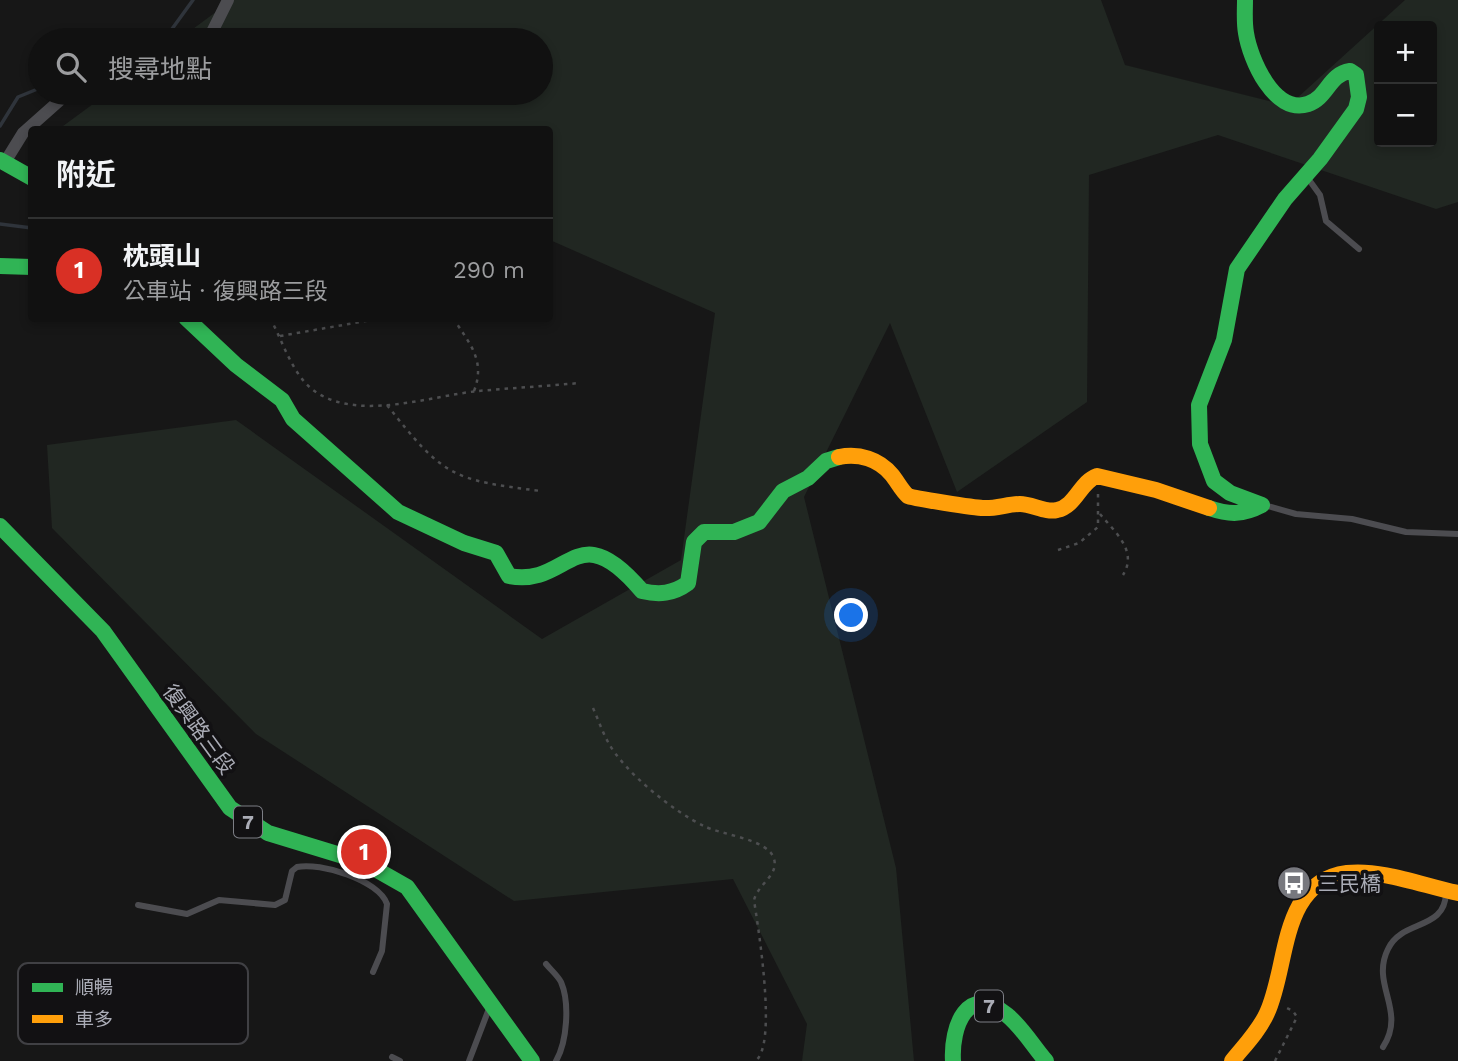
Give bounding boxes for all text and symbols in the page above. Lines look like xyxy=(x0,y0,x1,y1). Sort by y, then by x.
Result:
map controls xyxy=(1374,21,1437,147)
button: + xyxy=(1374,21,1437,84)
search box xyxy=(28,28,553,105)
icon: search xyxy=(52,48,90,86)
text: 搜尋地點 xyxy=(108,54,212,84)
button: − xyxy=(1374,84,1437,147)
text: 附近 xyxy=(56,157,116,192)
text: 枕頭山 xyxy=(123,241,201,271)
text: 1 xyxy=(74,257,84,284)
text: 290 m xyxy=(453,257,525,284)
text: 公車站 · 復興路三段 xyxy=(123,278,328,305)
your location xyxy=(834,598,868,632)
street label: 復興路三段 xyxy=(158,679,240,779)
road number: 7 xyxy=(234,806,262,838)
pin: 1 xyxy=(341,826,387,878)
bus stop icon: 三民橋 xyxy=(1275,864,1313,902)
place label: 三民橋 xyxy=(1318,871,1381,896)
legend xyxy=(18,963,248,1044)
text: 順暢 xyxy=(75,976,113,999)
road number: 7 xyxy=(975,990,1003,1022)
text: 車多 xyxy=(75,1008,113,1031)

